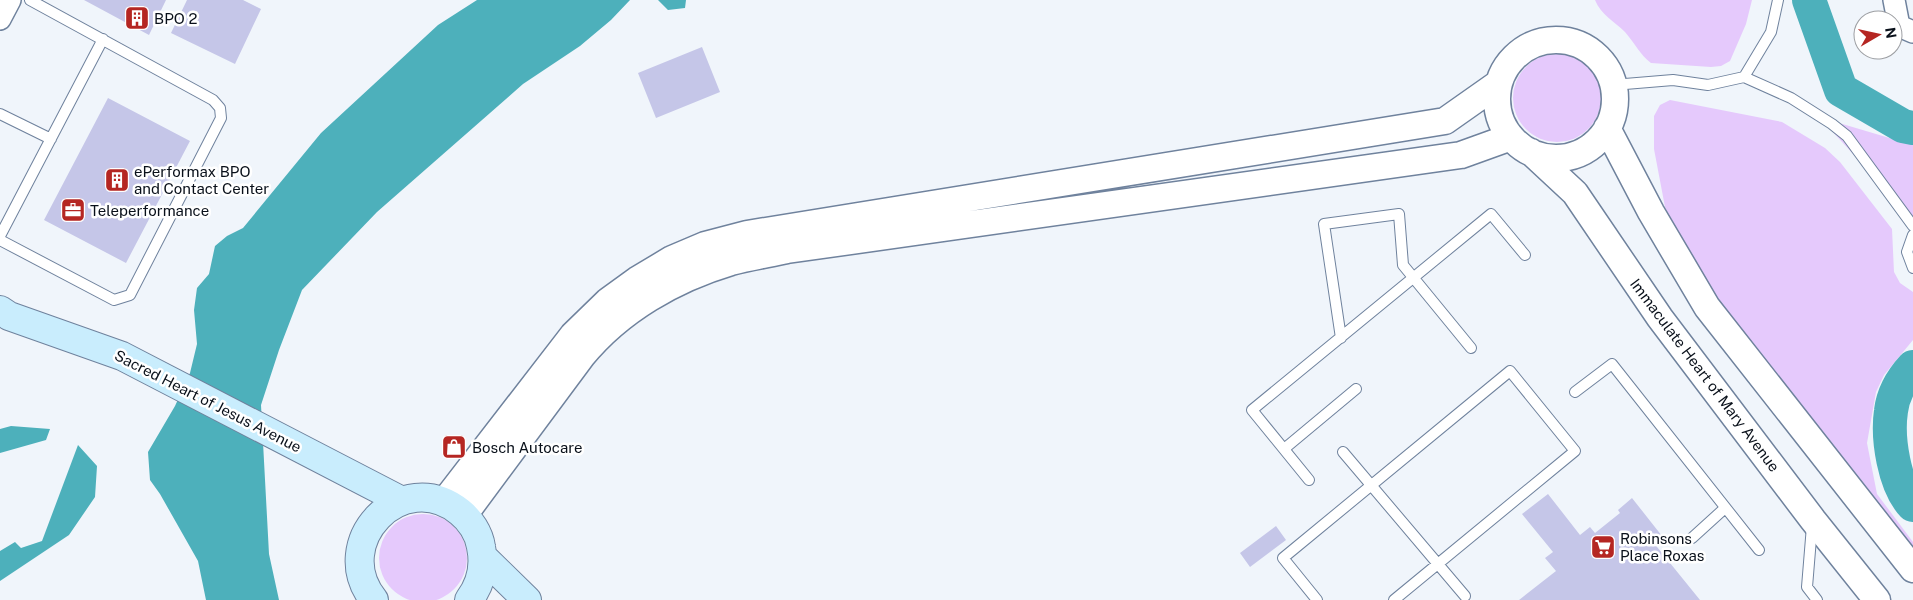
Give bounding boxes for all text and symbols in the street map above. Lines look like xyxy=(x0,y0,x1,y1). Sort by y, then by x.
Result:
building icon: BPO 2 xyxy=(124,5,150,31)
place label: BPO 2 xyxy=(154,10,197,27)
north arrow xyxy=(1853,10,1903,60)
text: N xyxy=(1882,26,1900,40)
place label: ePerformax BPO and Contact Center xyxy=(134,163,269,197)
building icon: ePerformax BPO and Contact Center xyxy=(104,167,130,193)
office icon: Teleperformance xyxy=(60,197,86,223)
place label: Teleperformance xyxy=(90,202,209,219)
street label: Immaculate Heart of Mary Avenue xyxy=(1627,275,1783,475)
street label: Sacred Heart of Jesus Avenue xyxy=(112,346,304,456)
shop icon: Bosch Autocare xyxy=(441,434,467,460)
place label: Bosch Autocare xyxy=(472,439,582,456)
place label: Robinsons Place Roxas xyxy=(1620,530,1704,564)
supermarket icon: Robinsons Place Roxas xyxy=(1590,534,1616,560)

